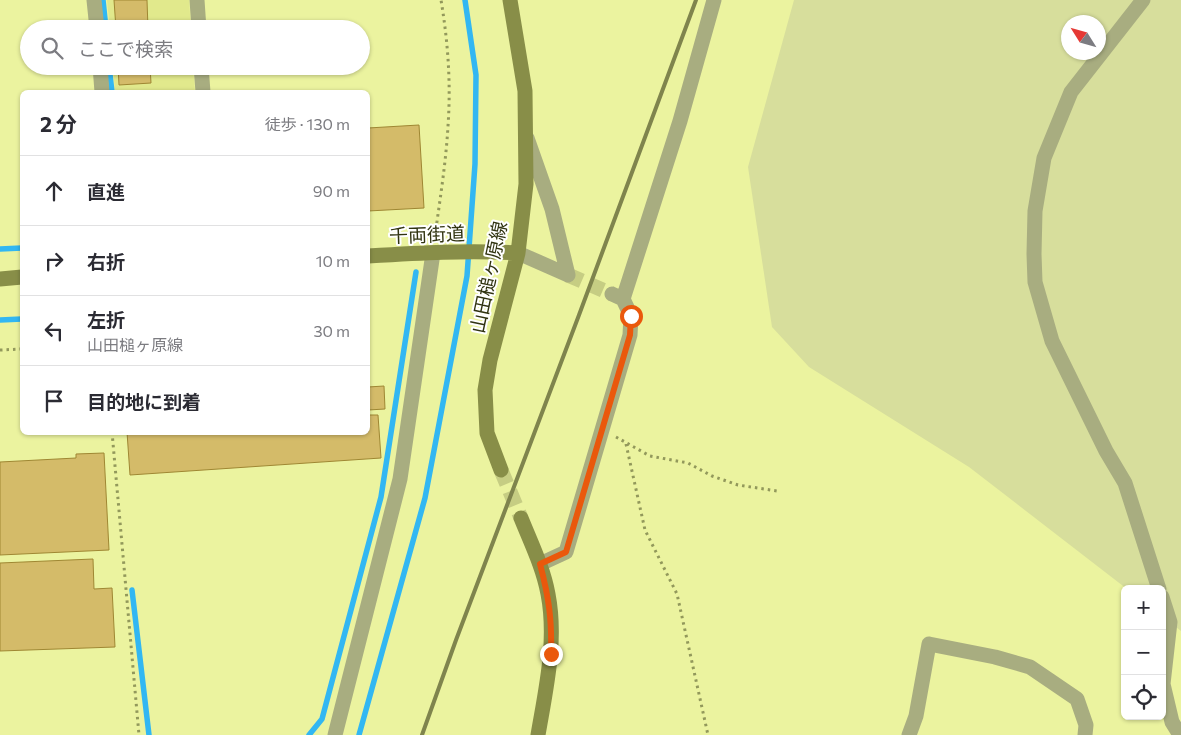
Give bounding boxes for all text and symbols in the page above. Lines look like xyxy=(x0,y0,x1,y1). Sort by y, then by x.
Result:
north arrow xyxy=(1061,15,1106,60)
search box xyxy=(20,20,370,75)
icon: search xyxy=(38,34,66,62)
text: ここで検索 xyxy=(78,37,173,60)
text: 2 分 xyxy=(40,111,77,136)
text: 徒歩 · 130 m xyxy=(265,114,350,133)
icon: ahead xyxy=(40,177,68,205)
text: 直進 xyxy=(87,180,125,203)
text: 90 m xyxy=(313,181,350,200)
street label: 山田槌ヶ原線 xyxy=(465,219,511,335)
street label: 千両街道 xyxy=(389,221,465,247)
icon: right xyxy=(40,247,68,275)
text: 右折 xyxy=(87,250,125,273)
text: 10 m xyxy=(316,251,350,270)
route start xyxy=(620,305,643,328)
text: 左折 xyxy=(87,308,125,331)
icon: left xyxy=(40,317,68,345)
text: 30 m xyxy=(313,321,350,340)
text: 山田槌ヶ原線 xyxy=(87,335,183,354)
icon: arrive xyxy=(40,387,68,415)
text: 目的地に到着 xyxy=(87,390,201,413)
map controls xyxy=(1121,585,1166,720)
button: + xyxy=(1121,585,1166,630)
button: − xyxy=(1121,630,1166,675)
route end xyxy=(540,643,563,666)
button: locate xyxy=(1121,675,1166,720)

